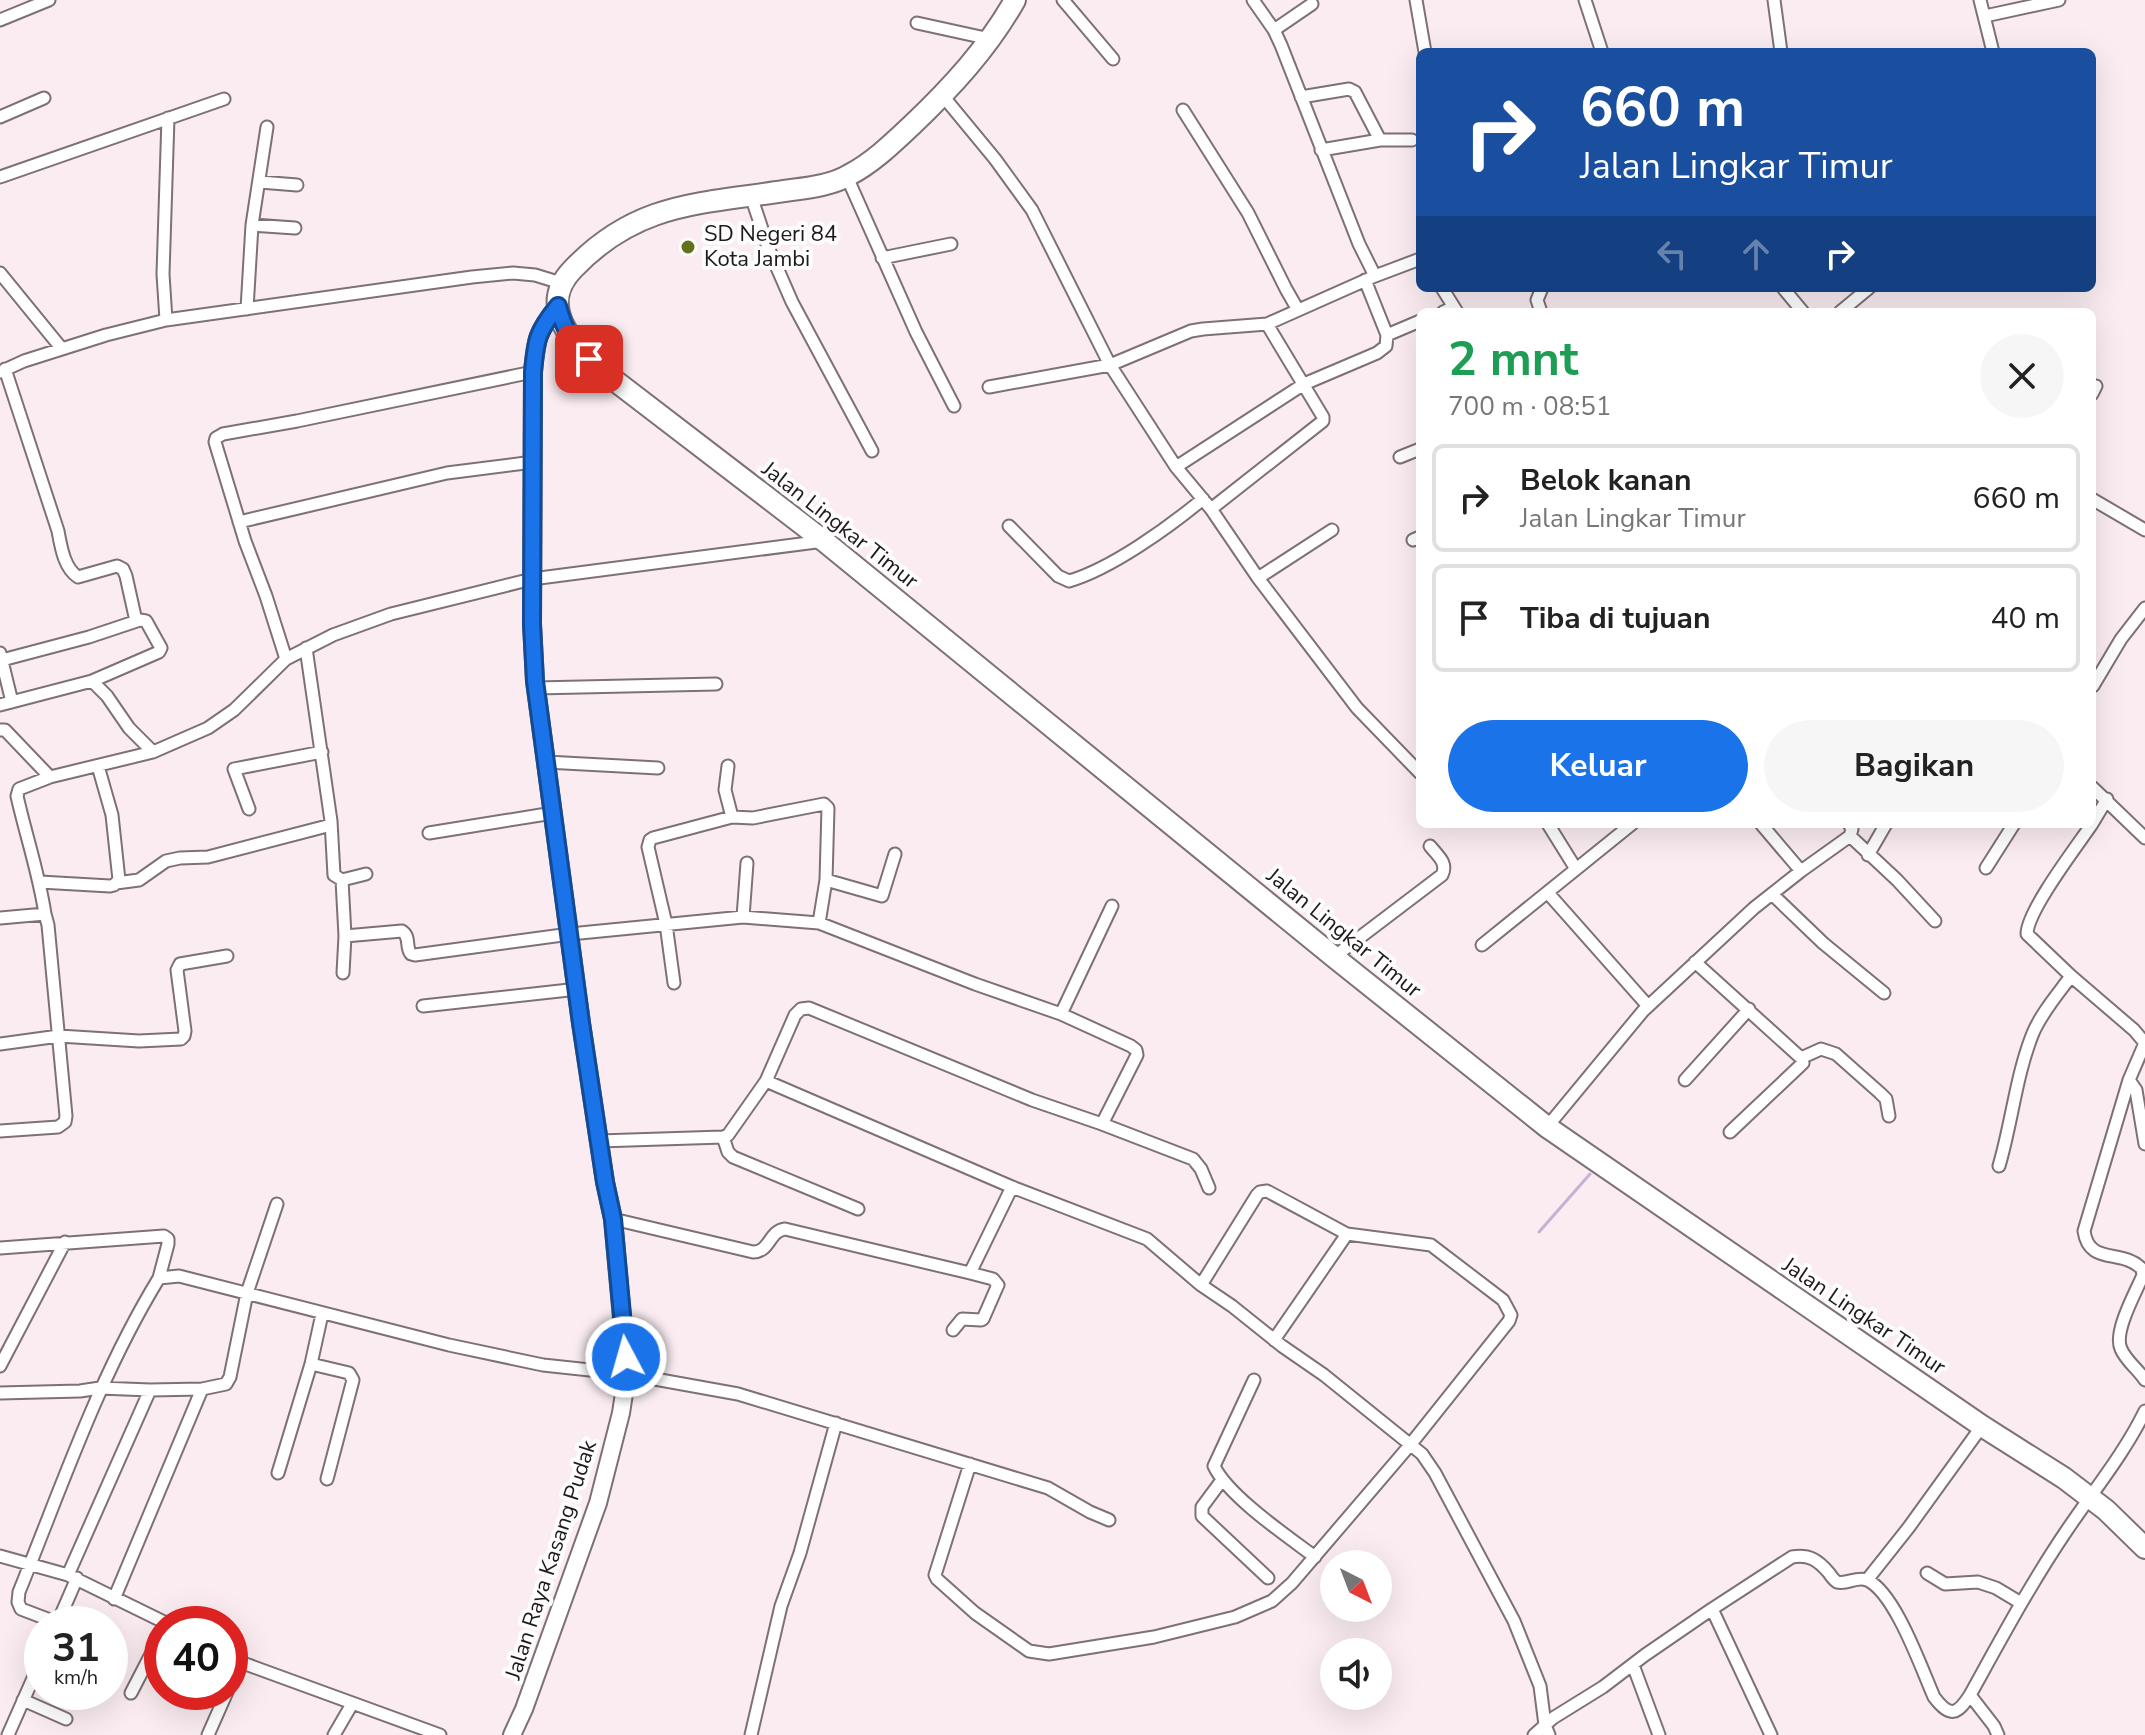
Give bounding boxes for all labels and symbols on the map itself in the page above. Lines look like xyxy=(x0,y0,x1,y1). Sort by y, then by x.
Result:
place label: SD Negeri 84 Kota Jambi xyxy=(704,219,837,274)
marker: SD Negeri 84 Kota Jambi xyxy=(679,238,697,256)
pin xyxy=(555,325,623,393)
street label: Jalan Lingkar Timur xyxy=(755,454,925,596)
street label: Jalan Lingkar Timur xyxy=(1260,861,1428,1005)
street label: Jalan Lingkar Timur xyxy=(1776,1250,1952,1382)
position arrow xyxy=(584,1315,668,1399)
street label: Jalan Raya Kasang Pudak xyxy=(498,1436,604,1684)
north arrow xyxy=(1320,1550,1392,1622)
speed limit sign: 40 xyxy=(144,1606,248,1710)

